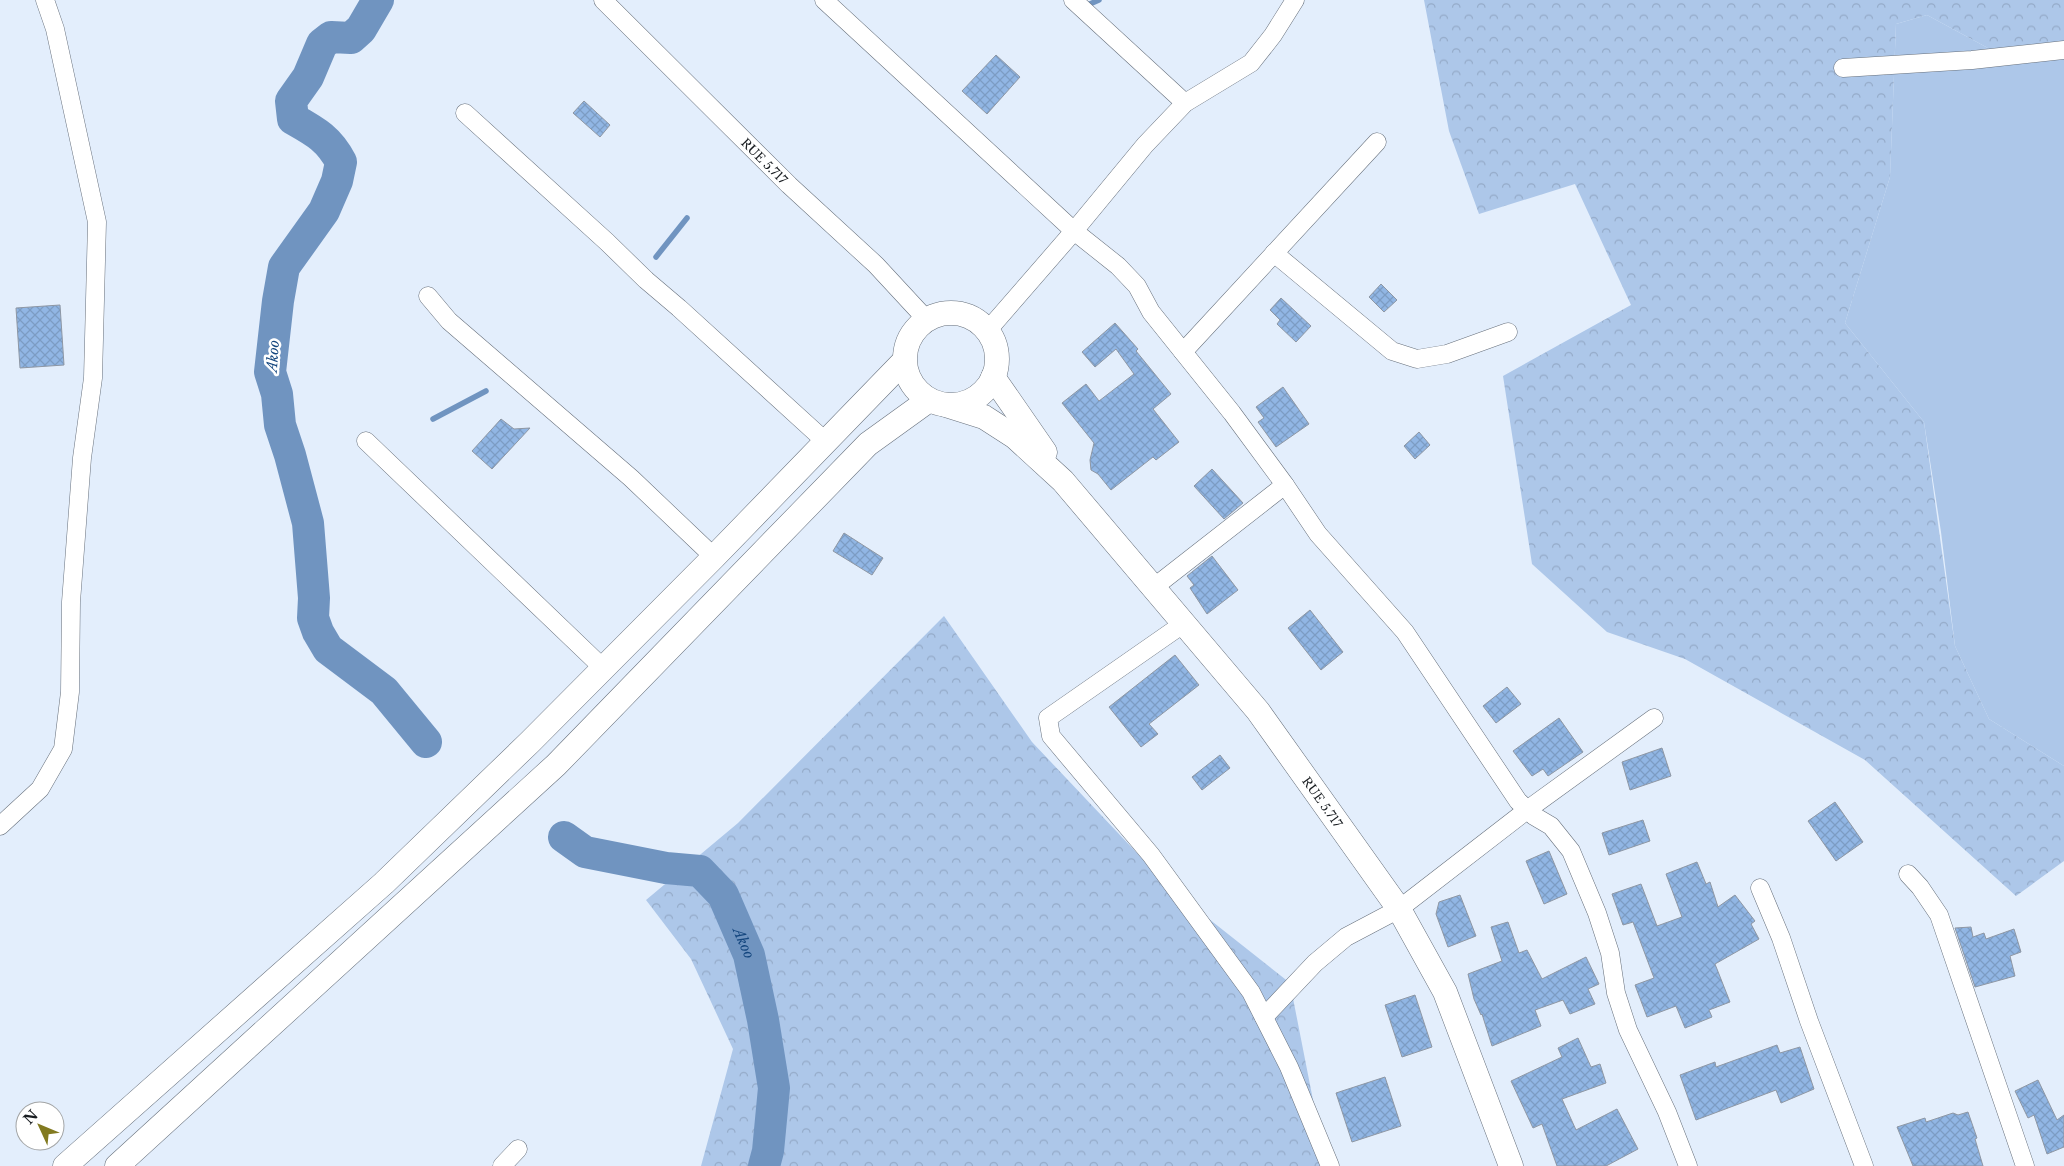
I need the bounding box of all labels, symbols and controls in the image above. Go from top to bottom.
street label: RUE 5.717 [738,135,792,188]
water label: Akoo [263,339,283,375]
street label: RUE 5.717 [1300,774,1346,831]
water label: Akoo [728,923,758,961]
north arrow [15,1101,65,1151]
text: N [20,1106,42,1128]

